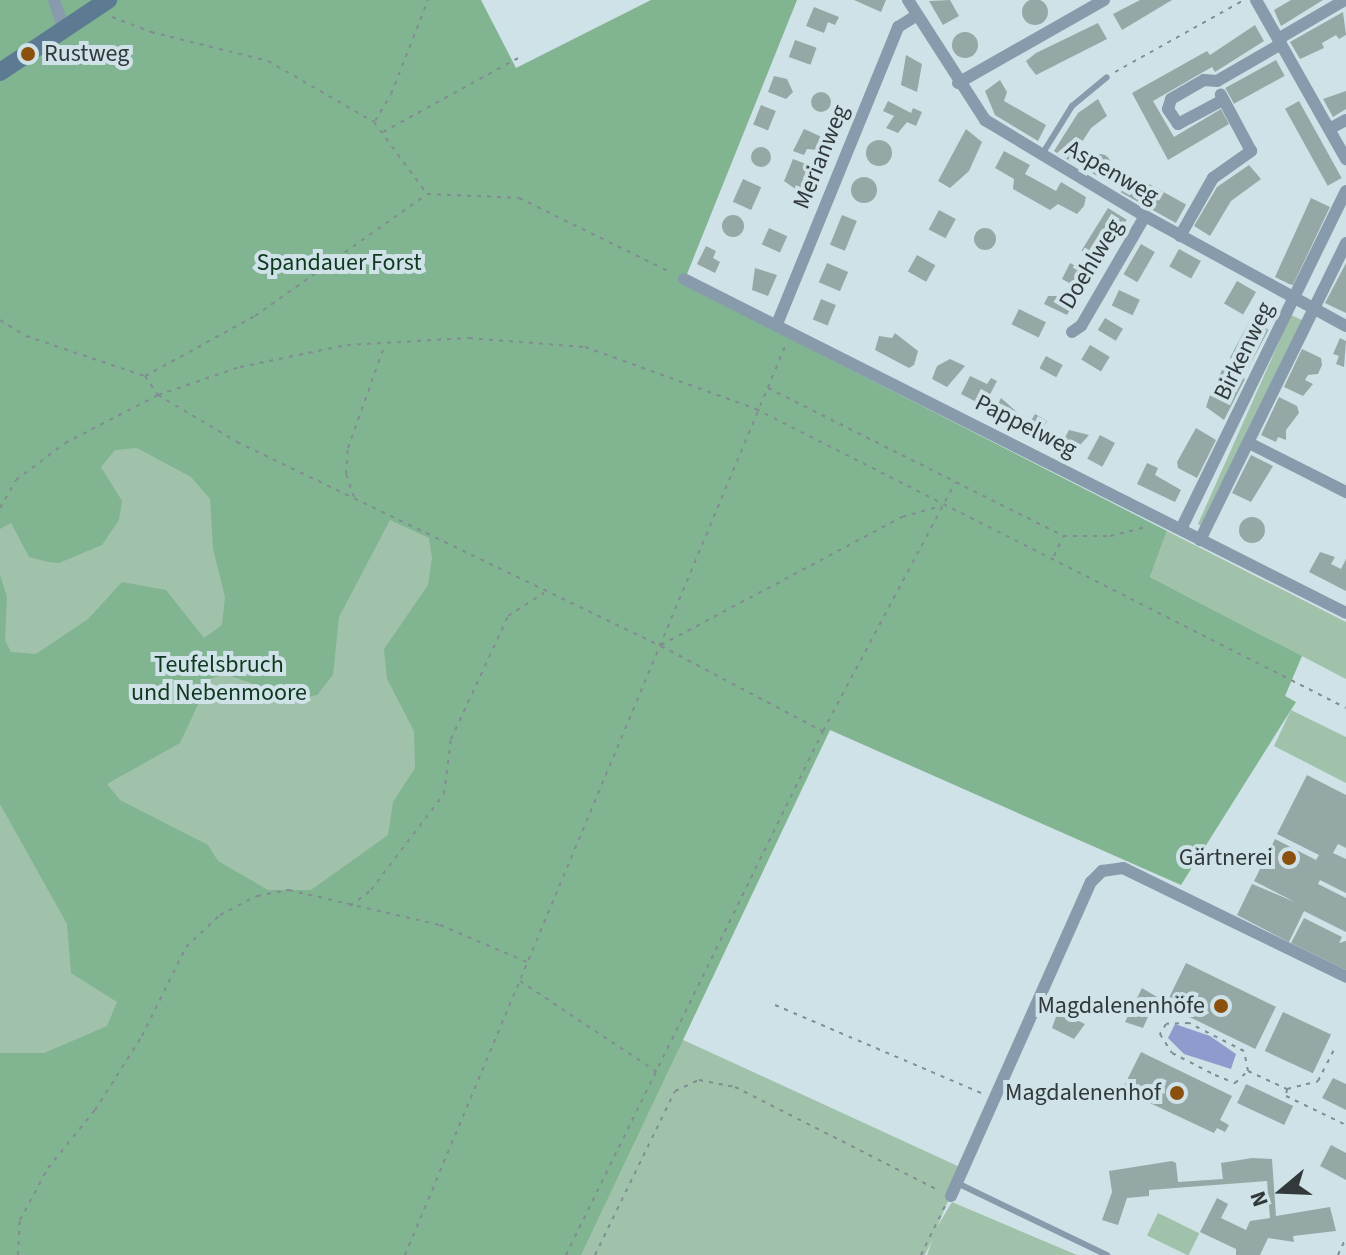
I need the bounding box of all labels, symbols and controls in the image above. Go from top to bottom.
place label: Rustweg [44,40,129,68]
marker: Rustweg [19,45,37,63]
street label: Merianweg [787,101,855,213]
street label: Aspenweg [1060,134,1164,210]
street label: Doehlweg [1053,214,1129,314]
park label: Spandauer Forst [257,249,421,277]
street label: Birkenweg [1208,297,1280,405]
street label: Pappelweg [970,388,1082,464]
park label: Teufelsbruch und Nebenmoore [131,651,307,707]
place label: Gärtnerei [1179,844,1273,872]
marker: Gärtnerei [1280,849,1298,867]
place label: Magdalenenhöfe [1037,992,1205,1020]
marker: Magdalenenhöfe [1212,997,1230,1015]
place label: Magdalenenhof [1005,1079,1161,1107]
marker: Magdalenenhof [1168,1084,1186,1102]
north arrow [1242,1151,1322,1231]
text: N [1242,1187,1277,1211]

